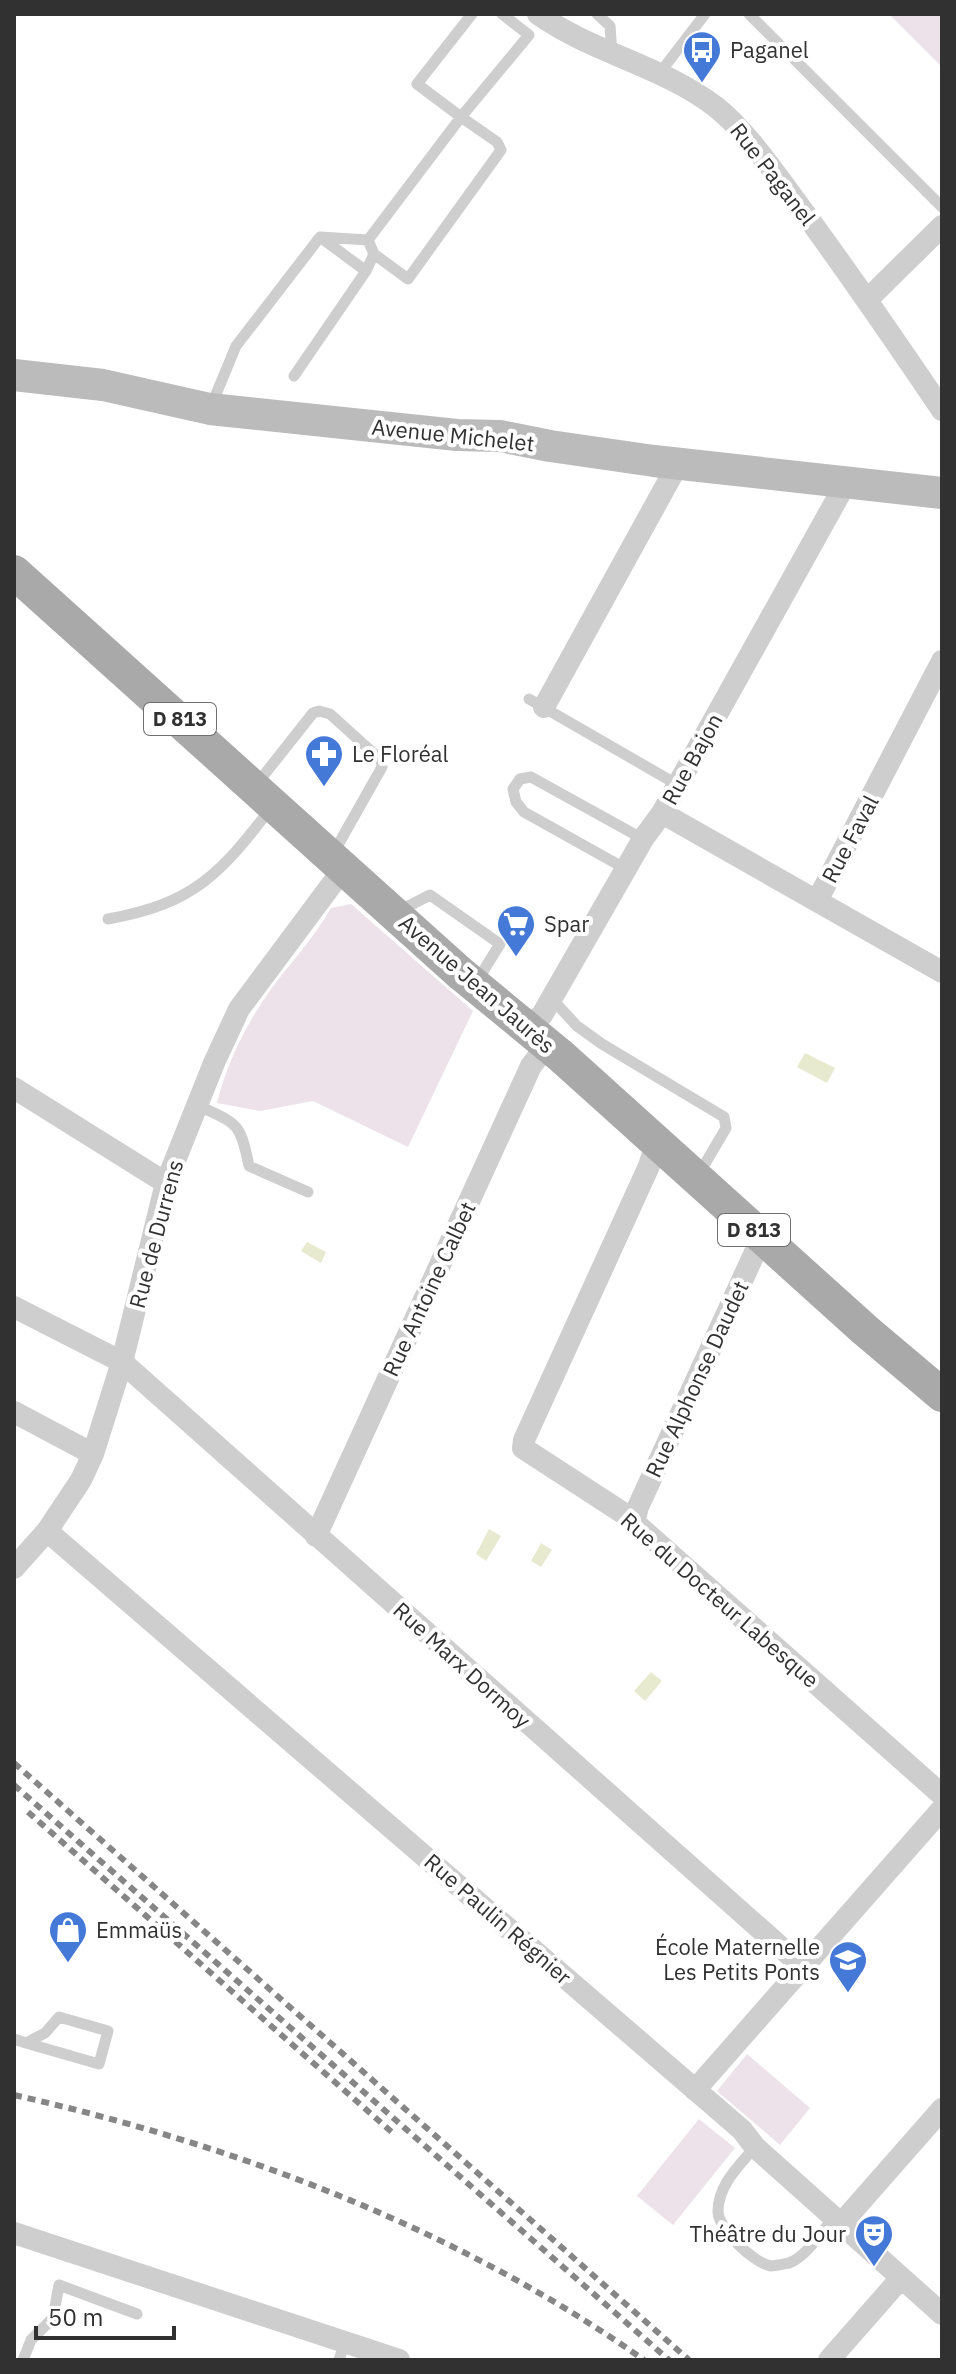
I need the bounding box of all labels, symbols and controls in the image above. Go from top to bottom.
bus stop icon: Paganel [681,29,723,84]
place label: Paganel [730,35,809,64]
street label: Rue Paganel [724,116,823,231]
street label: Avenue Michelet [370,412,536,457]
road number: D 813 [144,703,216,735]
street label: Rue Bajon [655,708,729,810]
pharmacy icon: Le Floréal [303,733,345,788]
place label: Le Floréal [352,739,448,768]
street label: Rue Faval [814,790,885,888]
supermarket icon: Spar [495,903,537,958]
street label: Avenue Jean Jaurès [393,908,561,1059]
place label: Spar [544,909,589,938]
street label: Rue de Durrens [122,1156,189,1311]
street label: Rue Antoine Calbet [375,1197,482,1381]
road number: D 813 [718,1214,790,1246]
street label: Rue Alphonse Daudet [638,1276,755,1482]
street label: Rue du Docteur Labesque [615,1506,826,1694]
street label: Rue Marx Dormoy [387,1595,537,1734]
street label: Rue Paulin Régnier [419,1847,578,1991]
shop icon: Emmaüs [47,1909,89,1964]
place label: Emmaüs [96,1915,182,1944]
place label: École Maternelle Les Petits Ponts [655,1932,820,1986]
school or university icon: École Maternelle Les Petits Ponts [827,1939,869,1994]
theatre icon: Théâtre du Jour [853,2213,895,2268]
place label: Théâtre du Jour [690,2219,846,2248]
scale bar [36,2290,174,2340]
text: 50 m [48,2301,103,2333]

